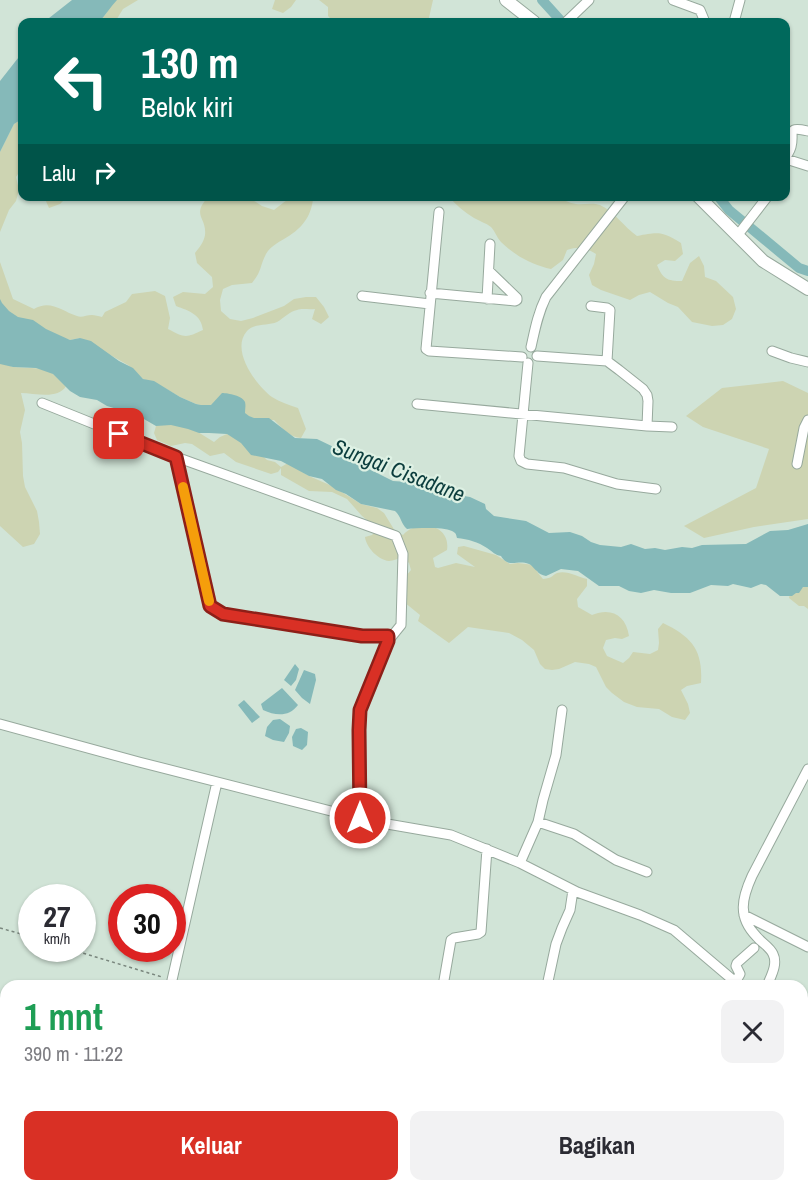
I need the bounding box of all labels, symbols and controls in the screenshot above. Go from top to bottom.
text: 130 m [141,35,239,91]
icon: left [42,42,120,120]
text: Belok kiri [141,89,233,125]
icon: right [88,156,121,189]
text: Lalu [42,158,76,188]
pin [93,408,144,459]
icon: arrive [102,417,135,450]
water label: Sungai Cisadane [329,431,469,509]
position arrow [328,786,392,850]
speed limit sign: 30 [108,884,186,962]
text: 27 [43,896,71,936]
text: km/h [44,928,70,949]
text: 1 mnt [24,993,103,1041]
button: close [721,1000,784,1063]
text: 390 m · 11:22 [24,1040,123,1067]
button: Keluar [24,1111,398,1180]
button: Bagikan [410,1111,784,1180]

